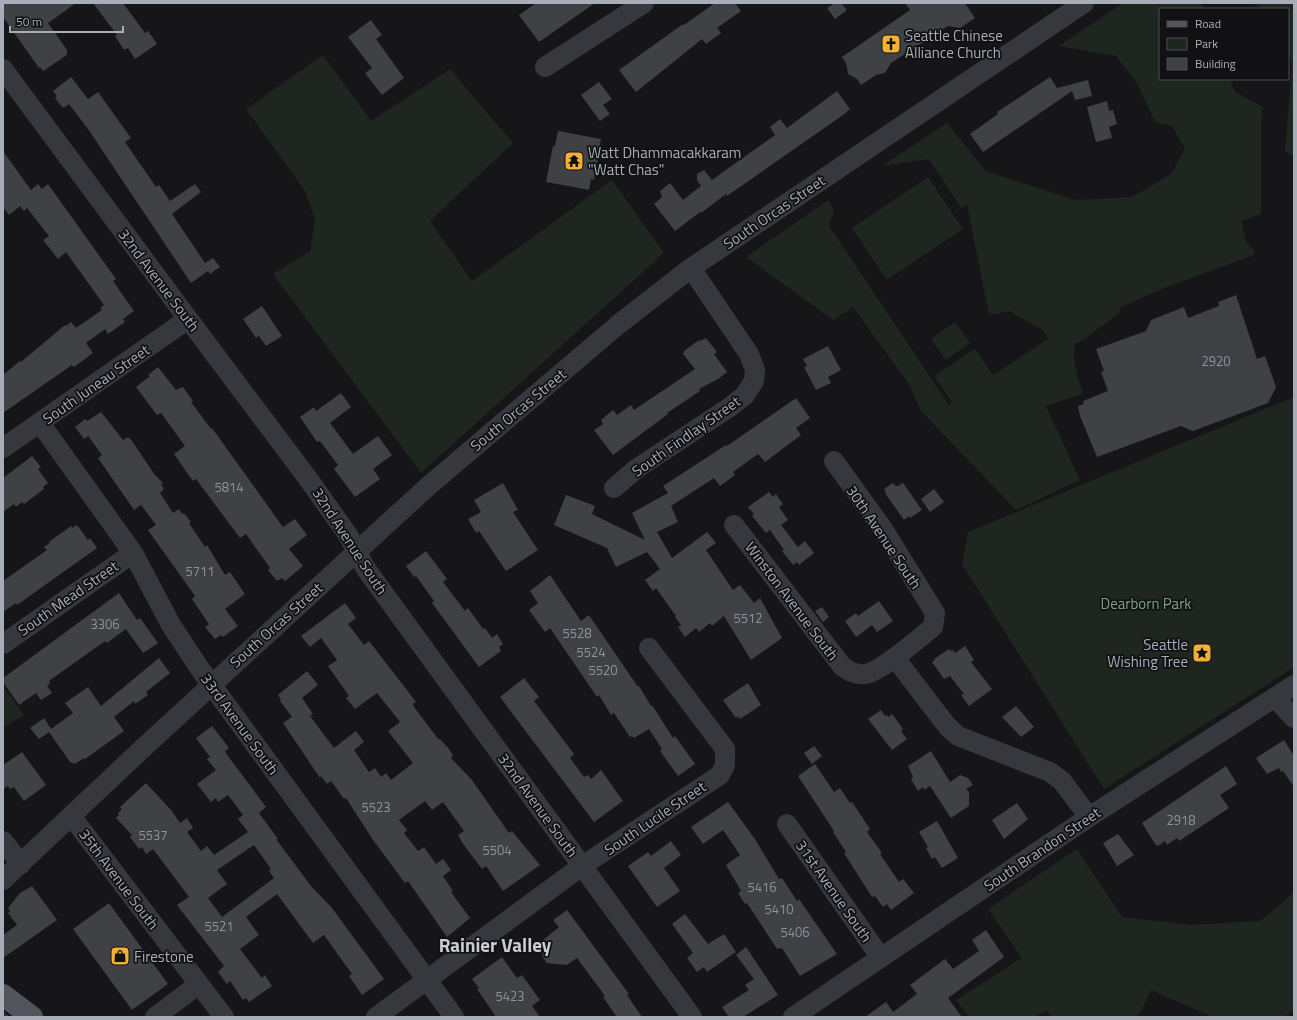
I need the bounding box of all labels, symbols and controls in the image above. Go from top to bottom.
scale bar [10,8,123,34]
legend [1159,8,1289,80]
text: 50 m [16,12,42,31]
text: Road [1195,14,1221,33]
place label: Seattle Chinese Alliance Church [905,24,1003,64]
church icon: Seattle Chinese Alliance Church [880,33,902,55]
text: Park [1195,34,1218,53]
text: Building [1195,54,1236,73]
place label: Watt Dhammacakkaram "Watt Chas" [588,141,741,181]
temple icon: Watt Dhammacakkaram "Watt Chas" [563,150,585,172]
street label: South Orcas Street [718,169,830,255]
street label: 32nd Avenue South [113,224,205,336]
street label: South Juneau Street [38,338,155,430]
house number: 2920 [1201,351,1231,371]
street label: South Orcas Street [465,363,571,457]
street label: South Findlay Street [627,389,746,482]
house number: 5814 [214,477,244,497]
street label: 30th Avenue South [841,480,927,594]
street label: 32nd Avenue South [307,483,393,599]
street label: Winston Avenue South [740,537,844,665]
street label: South Mead Street [13,554,124,641]
house number: 5711 [185,561,215,581]
street label: South Orcas Street [224,576,328,673]
park label: Dearborn Park [1100,592,1192,615]
house number: 5512 [733,608,763,628]
house number: 3306 [90,614,120,634]
house number: 5528 [562,623,592,643]
place label: Seattle Wishing Tree [1107,633,1188,673]
house number: 5524 [576,642,606,662]
place icon: Seattle Wishing Tree [1191,642,1213,664]
house number: 5520 [588,660,618,680]
street label: 33rd Avenue South [195,668,285,780]
street label: 32nd Avenue South [492,748,584,862]
street label: South Lucile Street [599,775,711,861]
house number: 5523 [361,797,391,817]
street label: South Brandon Street [979,801,1106,897]
house number: 2918 [1166,810,1196,830]
street label: 35th Avenue South [73,824,165,934]
house number: 5537 [138,825,168,845]
street label: 31st Avenue South [790,835,878,947]
house number: 5504 [482,840,512,860]
house number: 5416 [747,877,777,897]
house number: 5410 [764,899,794,919]
house number: 5521 [204,916,234,936]
house number: 5406 [780,922,810,942]
district label: Rainier Valley [439,930,552,959]
shop icon: Firestone [109,945,131,967]
place label: Firestone [134,945,194,968]
house number: 5423 [495,986,525,1006]

